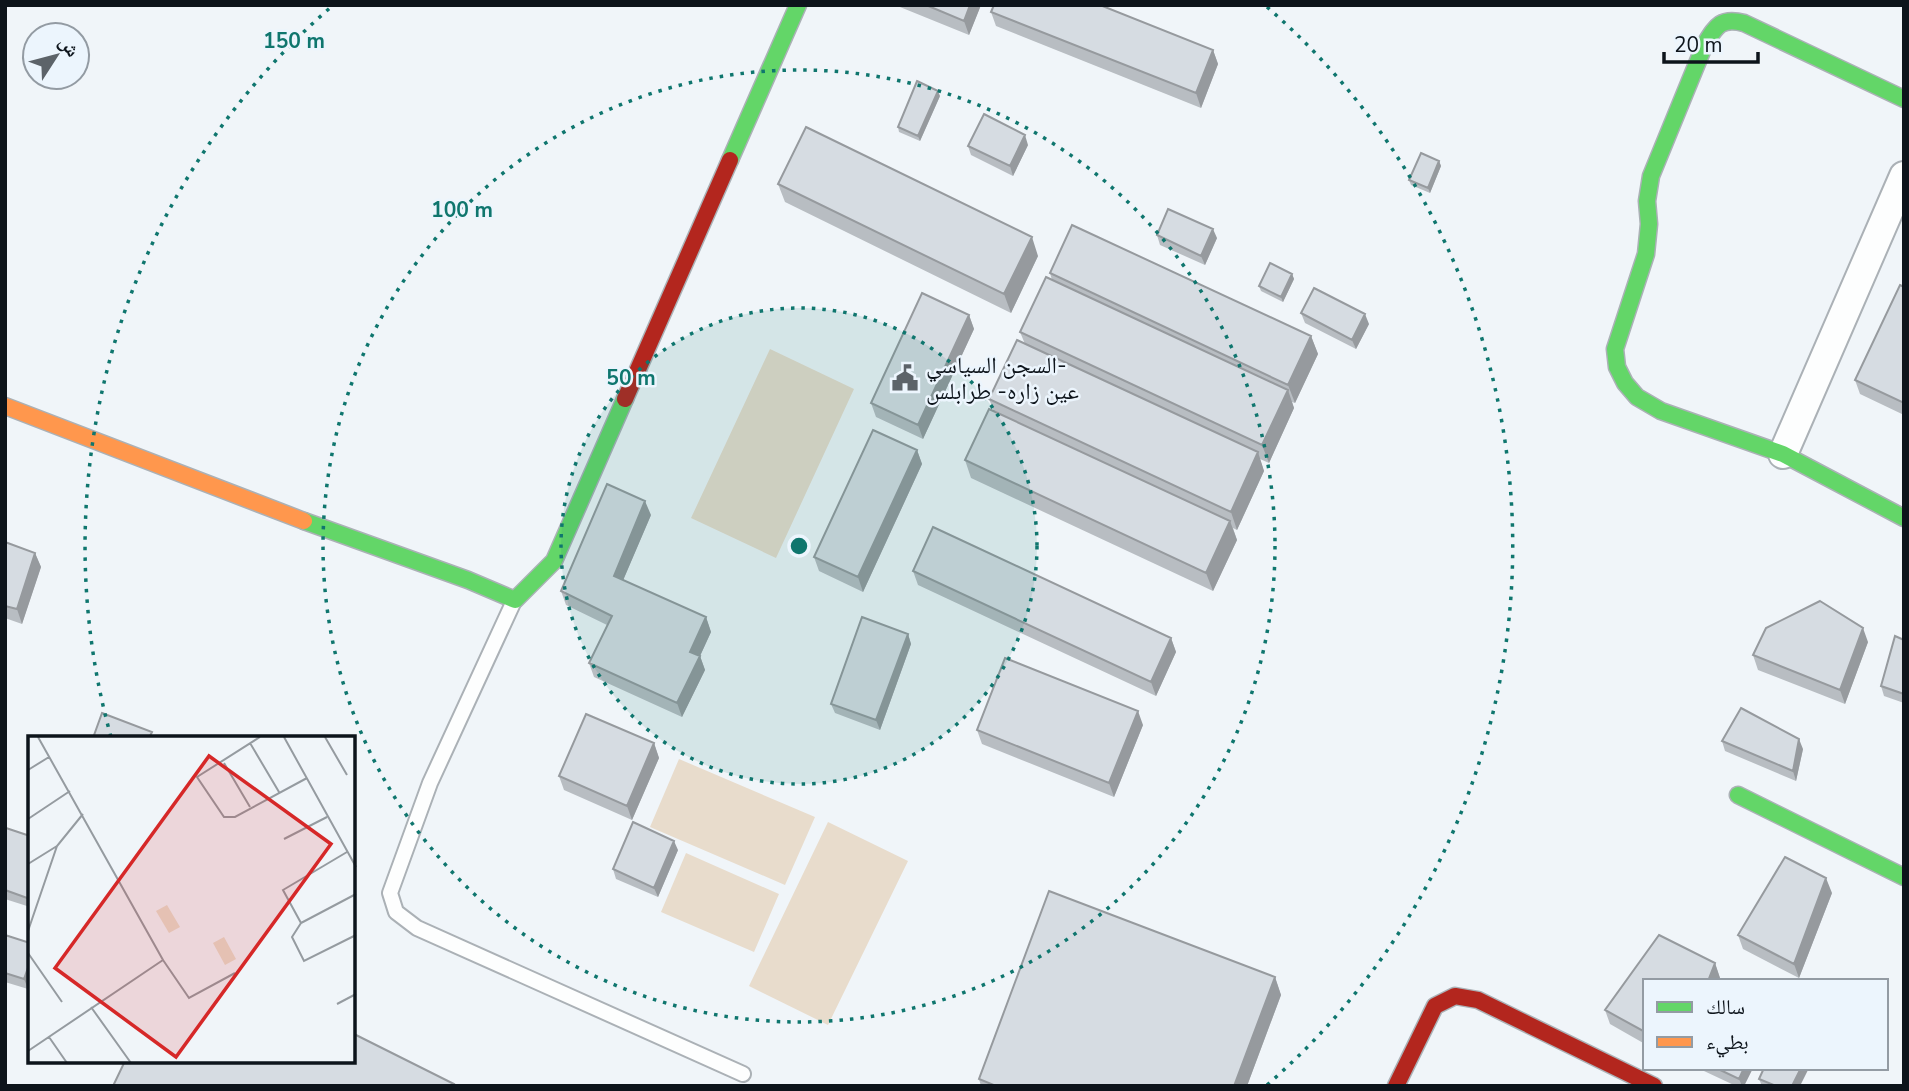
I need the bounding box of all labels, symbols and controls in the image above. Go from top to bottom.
north arrow [21,21,91,91]
scale bar [1664,21,1758,65]
text: 150 m [263,27,325,55]
text: ش [52,31,85,62]
text: 20 m [1674,31,1723,59]
text: 100 m [431,196,493,224]
place label: السجن السياسي- عين زاره- طرابلس [926,350,1079,407]
public building icon: السجن السياسي- عين زاره- طرابلس [890,363,920,393]
text: 50 m [606,364,656,392]
centre of rings [787,534,811,558]
inset map [28,736,355,1063]
legend [1643,979,1888,1070]
text: سالك [1706,993,1745,1021]
text: بطيء [1706,1028,1749,1058]

